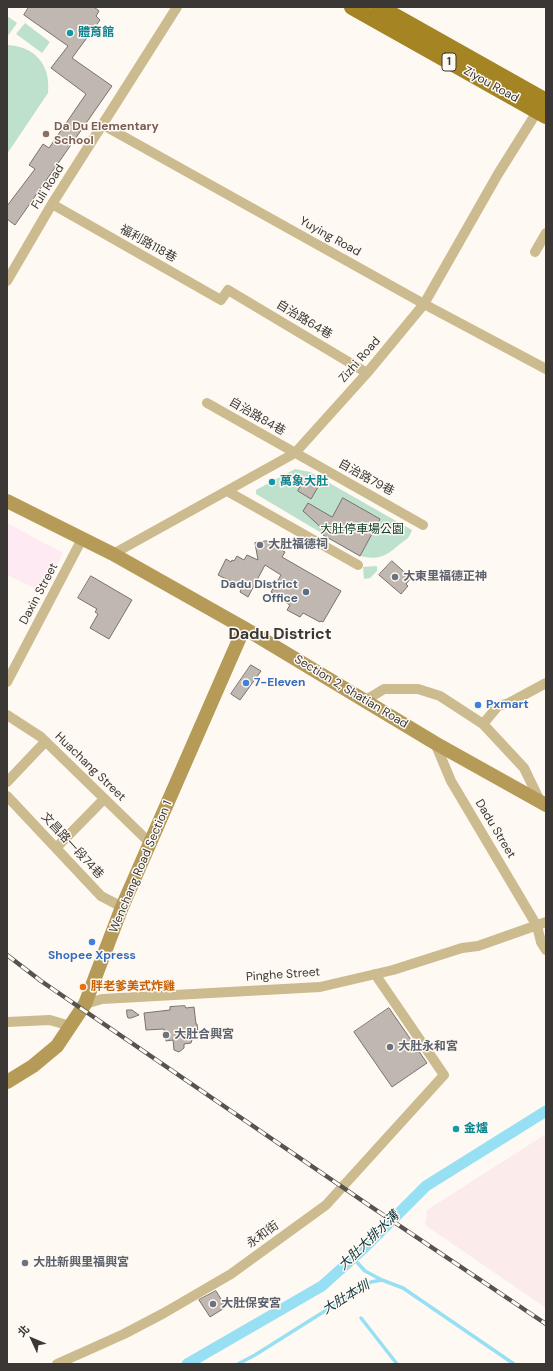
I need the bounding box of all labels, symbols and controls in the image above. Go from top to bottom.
place label: 體育館 [78,26,114,40]
marker: 體育館 [65,28,75,38]
road number: 1 [442,53,456,71]
street label: Ziyou Road [461,64,521,106]
place label: Da Du Elementary School [54,120,159,148]
marker: Da Du Elementary School [41,129,51,139]
street label: Fuli Road [29,162,67,212]
street label: Yuying Road [297,214,363,260]
street label: 福利路118巷 [117,222,179,266]
street label: 自治路64巷 [273,298,335,342]
street label: Zizhi Road [336,334,384,386]
street label: 自治路84巷 [226,395,288,439]
street label: 自治路79巷 [336,457,396,499]
place label: 萬象大肚 [280,475,328,489]
marker: 萬象大肚 [267,477,277,487]
park label: 大肚停車場公園 [320,523,404,537]
place label: 大肚福德祠 [268,538,328,552]
marker: 大肚福德祠 [255,540,265,550]
street label: Daxin Street [17,561,61,627]
place label: 大東里福德正神 [403,570,487,584]
marker: 大東里福德正神 [390,572,400,582]
place label: Dadu District Office [221,578,298,606]
marker: Dadu District Office [301,587,311,597]
district label: Dadu District [228,625,332,645]
street label: Section 2, Shatian Road [292,652,410,732]
place label: 7-Eleven [254,676,306,690]
marker: 7-Eleven [241,678,251,688]
place label: Pxmart [486,698,529,712]
marker: Pxmart [473,700,483,710]
street label: Huachang Street [52,730,128,804]
street label: Dadu Street [472,797,518,861]
street label: Wenchang Road Section 1 [107,799,175,935]
street label: 文昌路一段74巷 [38,810,106,882]
marker: Shopee Xpress [87,937,97,947]
place label: Shopee Xpress [48,949,136,963]
street label: Pinghe Street [245,965,321,985]
place label: 胖老爹美式炸雞 [91,980,175,994]
marker: 胖老爹美式炸雞 [78,982,88,992]
place label: 大肚合興宮 [174,1028,234,1042]
marker: 大肚合興宮 [161,1030,171,1040]
place label: 大肚永和宮 [398,1040,458,1054]
marker: 大肚永和宮 [385,1042,395,1052]
place label: 金爐 [464,1122,488,1136]
marker: 金爐 [451,1124,461,1134]
water label: 大肚大排水溝 [336,1208,402,1274]
street label: 永和街 [244,1219,282,1251]
place label: 大肚新興里福興宮 [33,1256,129,1270]
marker: 大肚新興里福興宮 [20,1258,30,1268]
water label: 大肚本圳 [320,1278,372,1318]
place label: 大肚保安宮 [221,1297,281,1311]
marker: 大肚保安宮 [208,1299,218,1309]
north arrow [12,1319,52,1359]
text: 北 [15,1322,32,1339]

